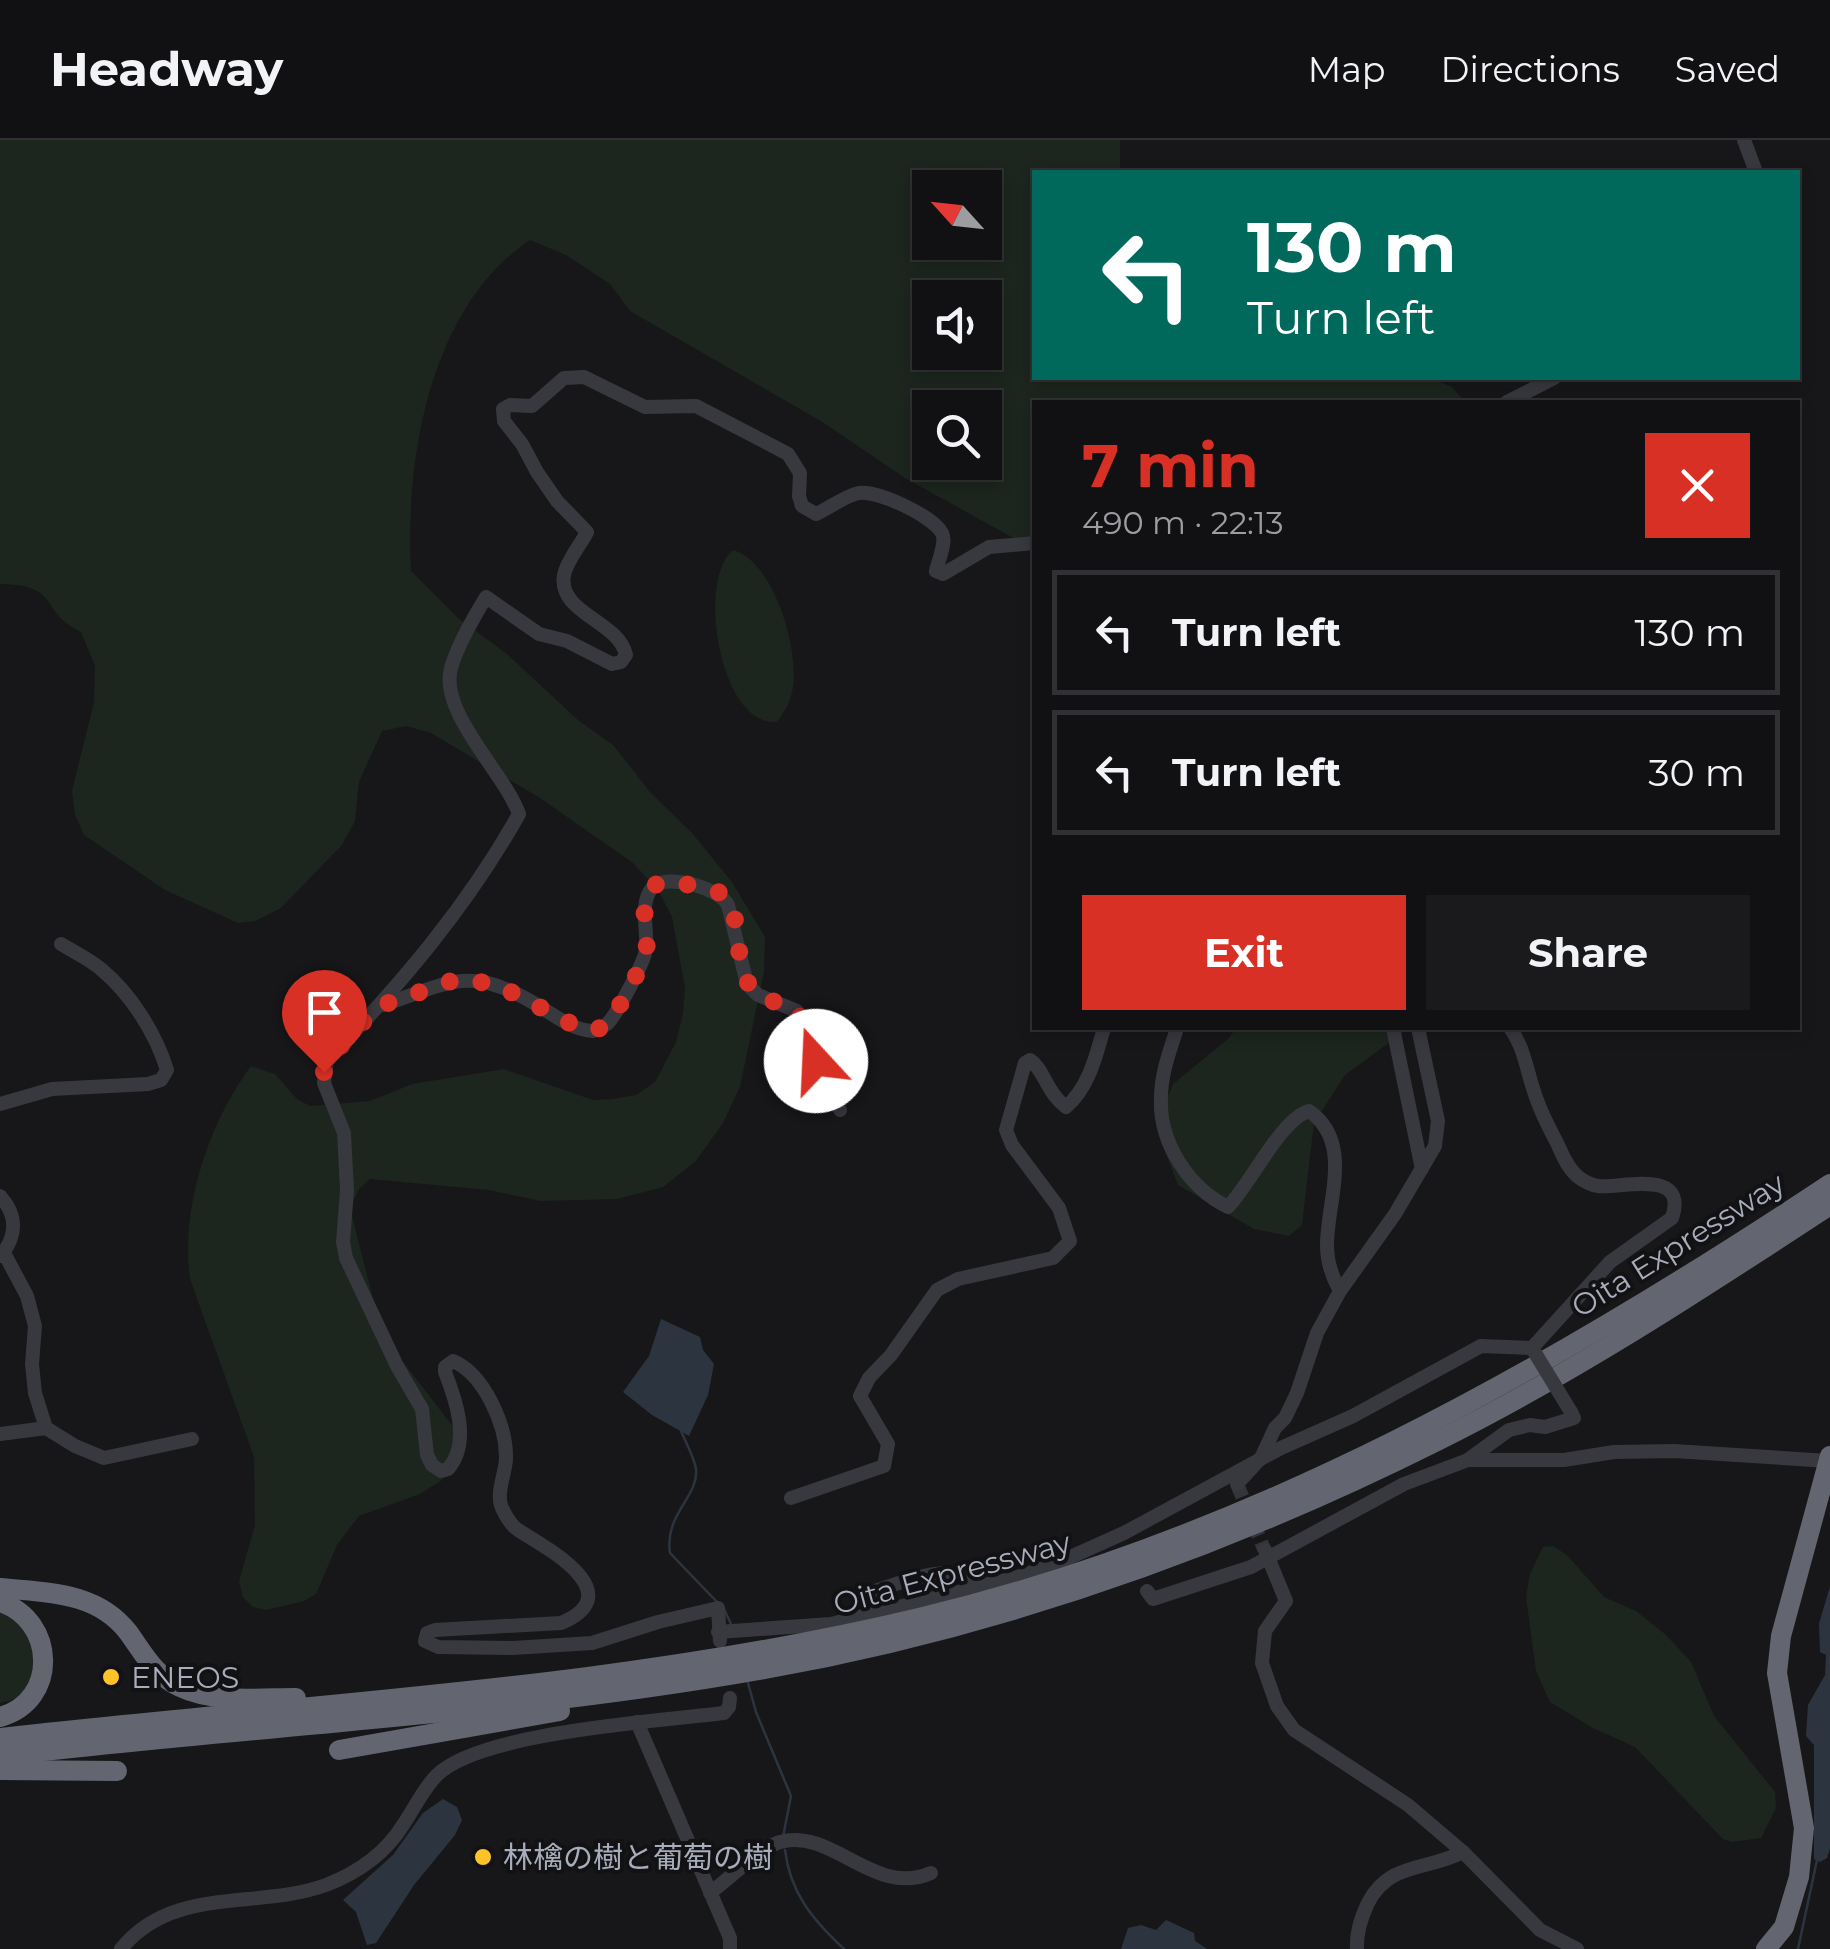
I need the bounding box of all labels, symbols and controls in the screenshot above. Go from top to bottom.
text: Headway [50,40,283,98]
text: Map [1308,48,1386,91]
text: Directions [1441,48,1620,91]
text: Saved [1675,48,1780,91]
north arrow [912,170,1002,260]
map controls [912,170,1002,480]
text: 130 m [1247,204,1457,290]
icon: left [1082,210,1212,340]
button: sound [912,280,1002,370]
text: Turn left [1247,290,1435,345]
button: search [912,390,1002,480]
text: 7 min [1082,429,1259,502]
button: close [1645,433,1750,538]
text: 490 m · 22:13 [1082,503,1283,542]
icon: left [1087,605,1142,660]
text: Turn left [1172,609,1341,656]
text: 130 m [1634,609,1745,656]
icon: left [1087,745,1142,800]
text: Turn left [1172,749,1341,796]
text: 30 m [1648,749,1745,796]
button: Exit [1082,895,1406,1010]
button: Share [1426,895,1750,1010]
pin [282,970,367,1073]
icon: arrive [297,985,352,1040]
position arrow [764,1009,868,1113]
street label: Oita Expressway [1565,1164,1792,1325]
street label: Oita Expressway [829,1523,1075,1622]
place label: ENEOS [131,1659,239,1696]
marker: ENEOS [100,1666,122,1688]
place label: 林檎の樹と葡萄の樹 [503,1839,773,1876]
marker: 林檎の樹と葡萄の樹 [472,1846,494,1868]

